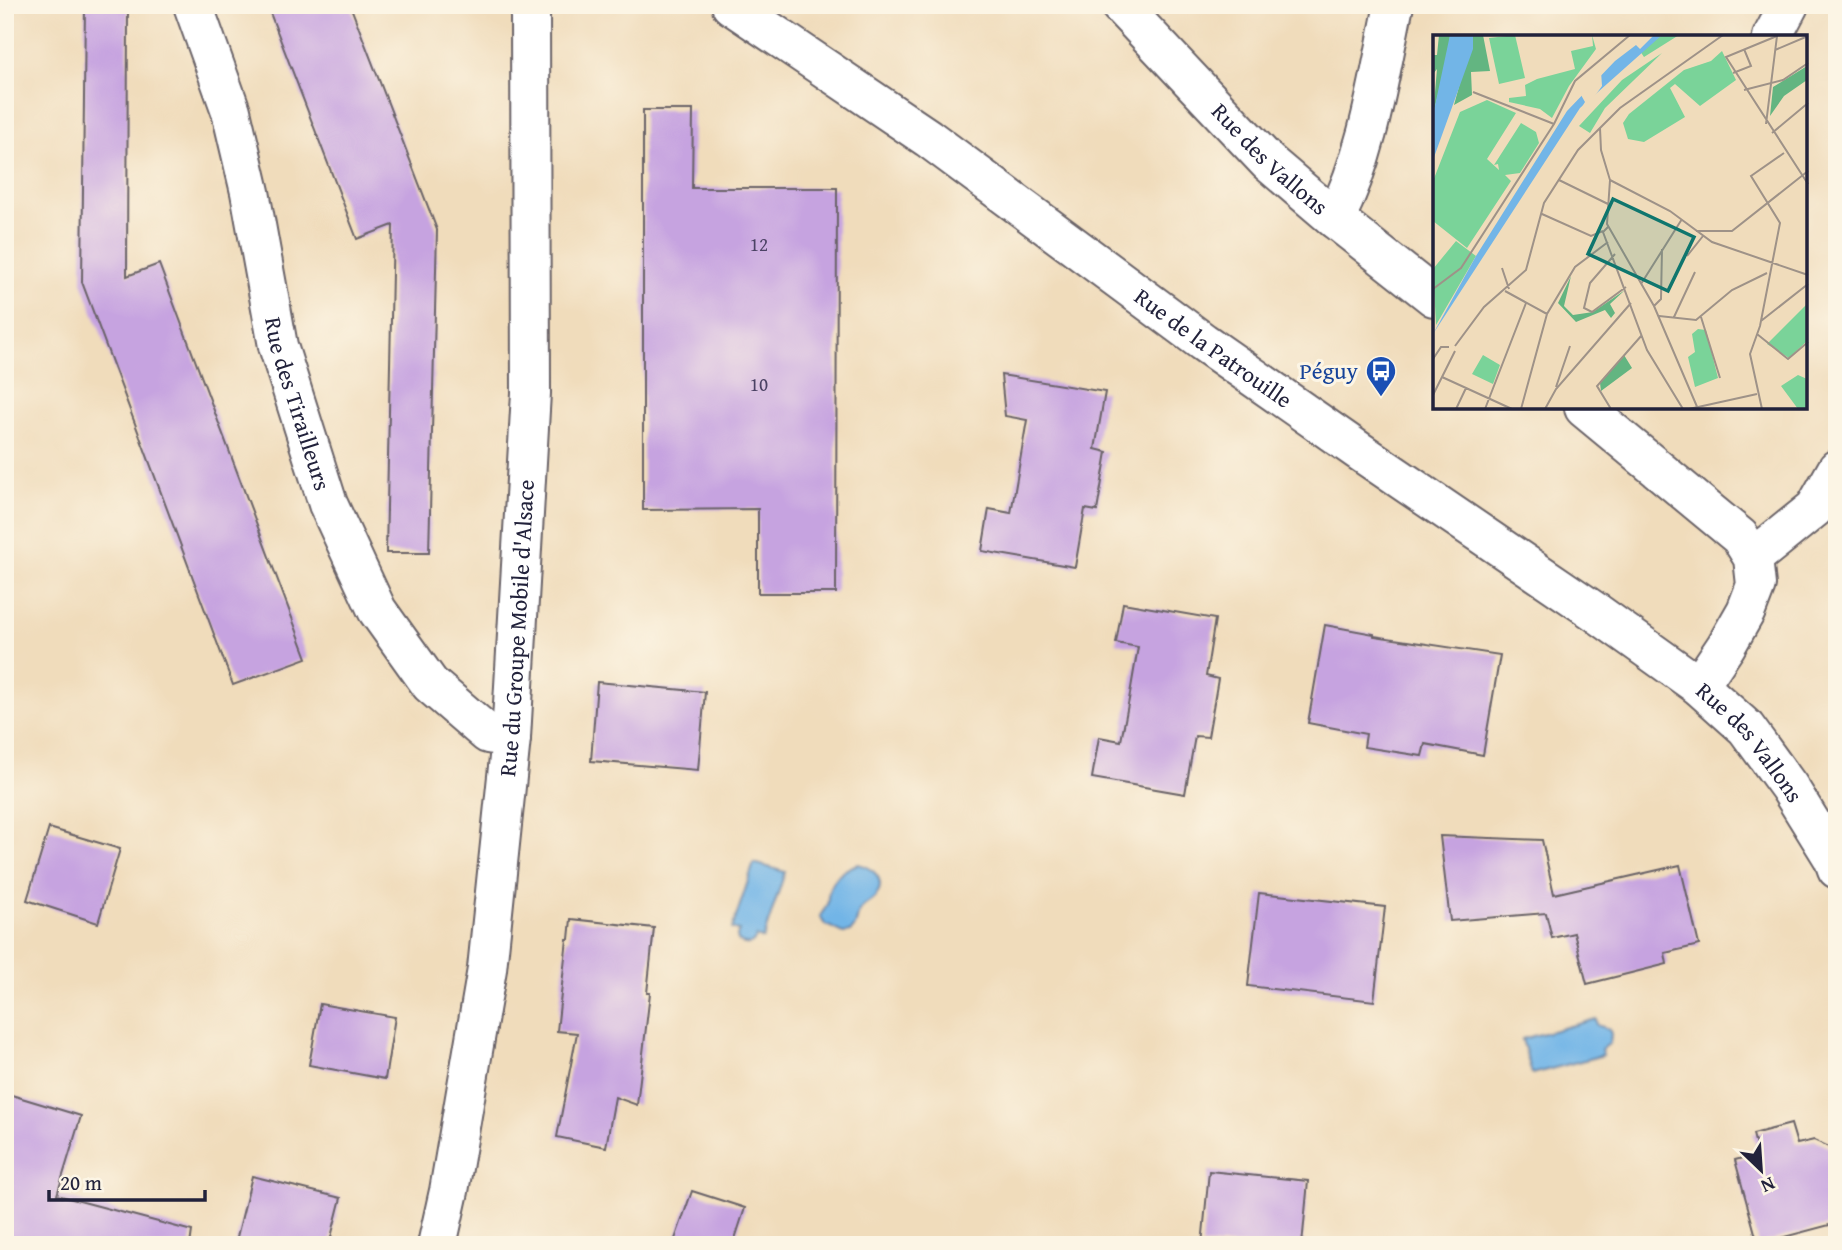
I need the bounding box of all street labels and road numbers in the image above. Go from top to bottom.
street label: Rue des Vallons [1204,95,1336,222]
street label: Rue de la Patrouille [1128,280,1299,416]
street label: Rue des Tirailleurs [257,314,340,494]
street label: Rue du Groupe Mobile d'Alsace [490,478,542,778]
street label: Rue des Vallons [1689,674,1812,808]

